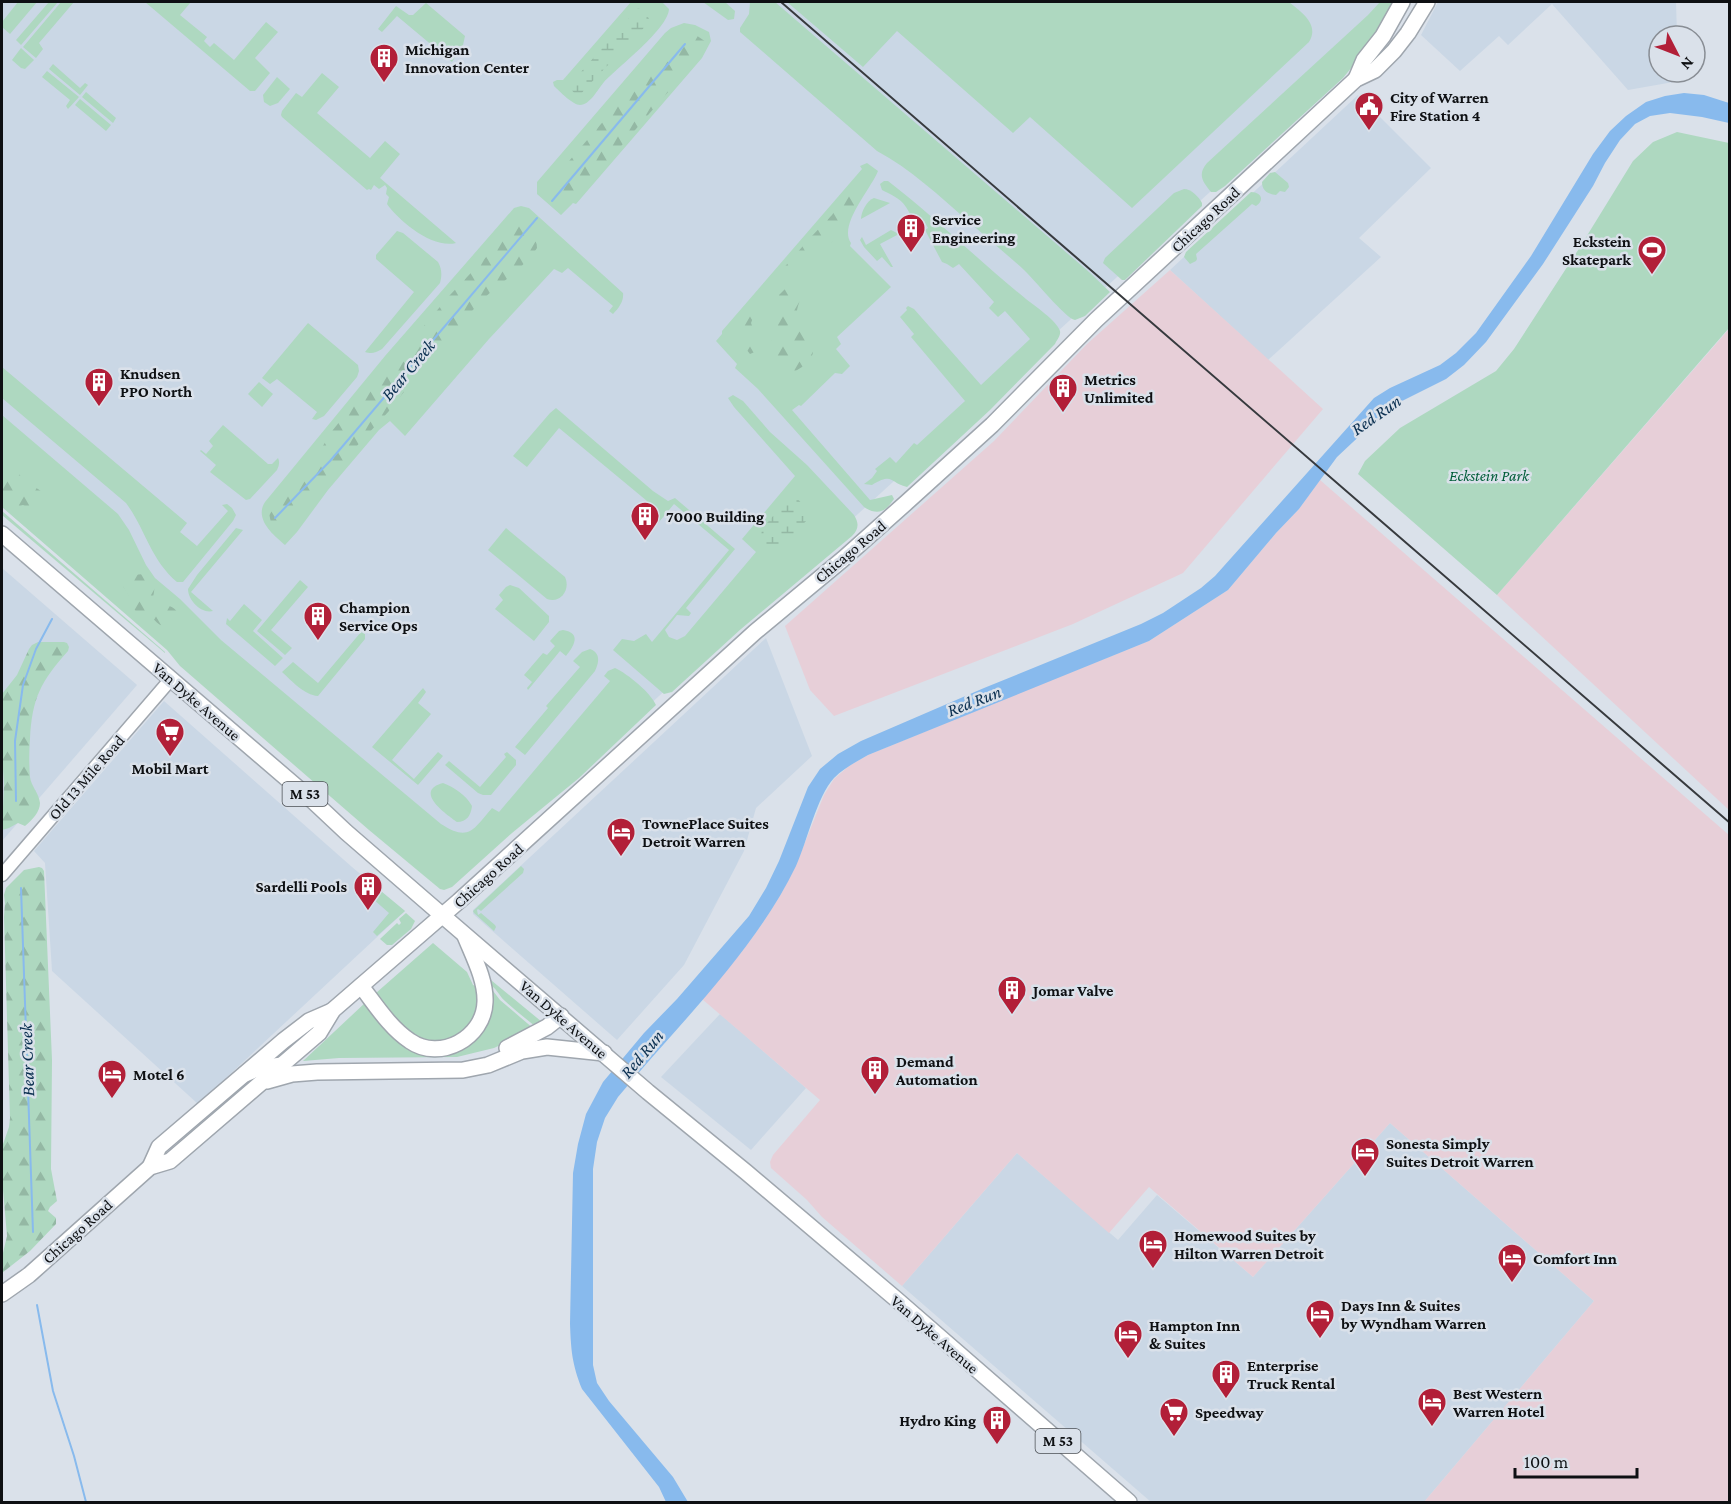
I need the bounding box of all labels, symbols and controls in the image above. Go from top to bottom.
north arrow [1647,24,1707,84]
place label: Michigan Innovation Center [405,41,530,76]
building icon: Michigan Innovation Center [368,42,400,84]
text: N [1678,54,1698,74]
place label: City of Warren Fire Station 4 [1390,89,1489,124]
public building icon: City of Warren Fire Station 4 [1353,90,1385,132]
street label: Chicago Road [1168,183,1244,256]
place label: Service Engineering [932,211,1015,246]
building icon: Service Engineering [895,212,927,254]
place label: Eckstein Skatepark [1562,233,1631,268]
sports icon: Eckstein Skatepark [1636,234,1668,276]
water label: Bear Creek [377,335,440,404]
place label: Knudsen PPO North [120,365,192,400]
building icon: Knudsen PPO North [83,366,115,408]
place label: Metrics Unlimited [1084,371,1154,406]
building icon: Metrics Unlimited [1047,372,1079,414]
water label: Red Run [1347,391,1405,439]
park label: Eckstein Park [1449,467,1530,484]
building icon: 7000 Building [629,500,661,542]
place label: 7000 Building [666,508,764,525]
street label: Chicago Road [811,516,890,587]
place label: Champion Service Ops [339,599,418,634]
building icon: Champion Service Ops [302,600,334,642]
street label: Van Dyke Avenue [149,659,244,745]
water label: Red Run [944,682,1004,720]
supermarket icon: Mobil Mart [154,716,186,758]
street label: Old 13 Mile Road [45,731,128,823]
place label: Mobil Mart [131,760,209,777]
road number: M 53 [282,782,328,806]
place label: TownePlace Suites Detroit Warren [642,815,769,850]
hotel icon: TownePlace Suites Detroit Warren [605,816,637,858]
street label: Chicago Road [450,839,528,912]
building icon: Sardelli Pools [352,870,384,912]
place label: Sardelli Pools [256,878,347,895]
building icon: Jomar Valve [996,974,1028,1016]
street label: Van Dyke Avenue [516,977,611,1063]
place label: Jomar Valve [1031,982,1114,999]
water label: Bear Creek [16,1022,38,1097]
water label: Red Run [616,1026,668,1082]
place label: Demand Automation [895,1053,978,1088]
building icon: Demand Automation [859,1054,891,1096]
hotel icon: Motel 6 [96,1058,128,1100]
place label: Motel 6 [133,1066,185,1083]
place label: Sonesta Simply Suites Detroit Warren [1386,1135,1534,1170]
hotel icon: Sonesta Simply Suites Detroit Warren [1349,1136,1381,1178]
street label: Chicago Road [39,1195,117,1268]
place label: Homewood Suites by Hilton Warren Detroit [1174,1227,1324,1262]
hotel icon: Homewood Suites by Hilton Warren Detroit [1137,1228,1169,1270]
hotel icon: Comfort Inn [1496,1242,1528,1284]
place label: Comfort Inn [1533,1250,1617,1267]
street label: Van Dyke Avenue [887,1292,982,1378]
place label: Days Inn & Suites by Wyndham Warren [1340,1297,1486,1332]
hotel icon: Days Inn & Suites by Wyndham Warren [1304,1298,1336,1340]
place label: Hampton Inn & Suites [1149,1317,1240,1352]
hotel icon: Hampton Inn & Suites [1112,1318,1144,1360]
place label: Enterprise Truck Rental [1247,1357,1336,1392]
building icon: Enterprise Truck Rental [1210,1358,1242,1400]
place label: Best Western Warren Hotel [1452,1385,1545,1420]
hotel icon: Best Western Warren Hotel [1416,1386,1448,1428]
supermarket icon: Speedway [1158,1396,1190,1438]
building icon: Hydro King [981,1404,1013,1446]
place label: Speedway [1195,1404,1264,1421]
place label: Hydro King [899,1412,976,1429]
road number: M 53 [1036,1429,1080,1453]
scale bar [1515,1441,1636,1479]
text: 100 m [1524,1452,1569,1472]

